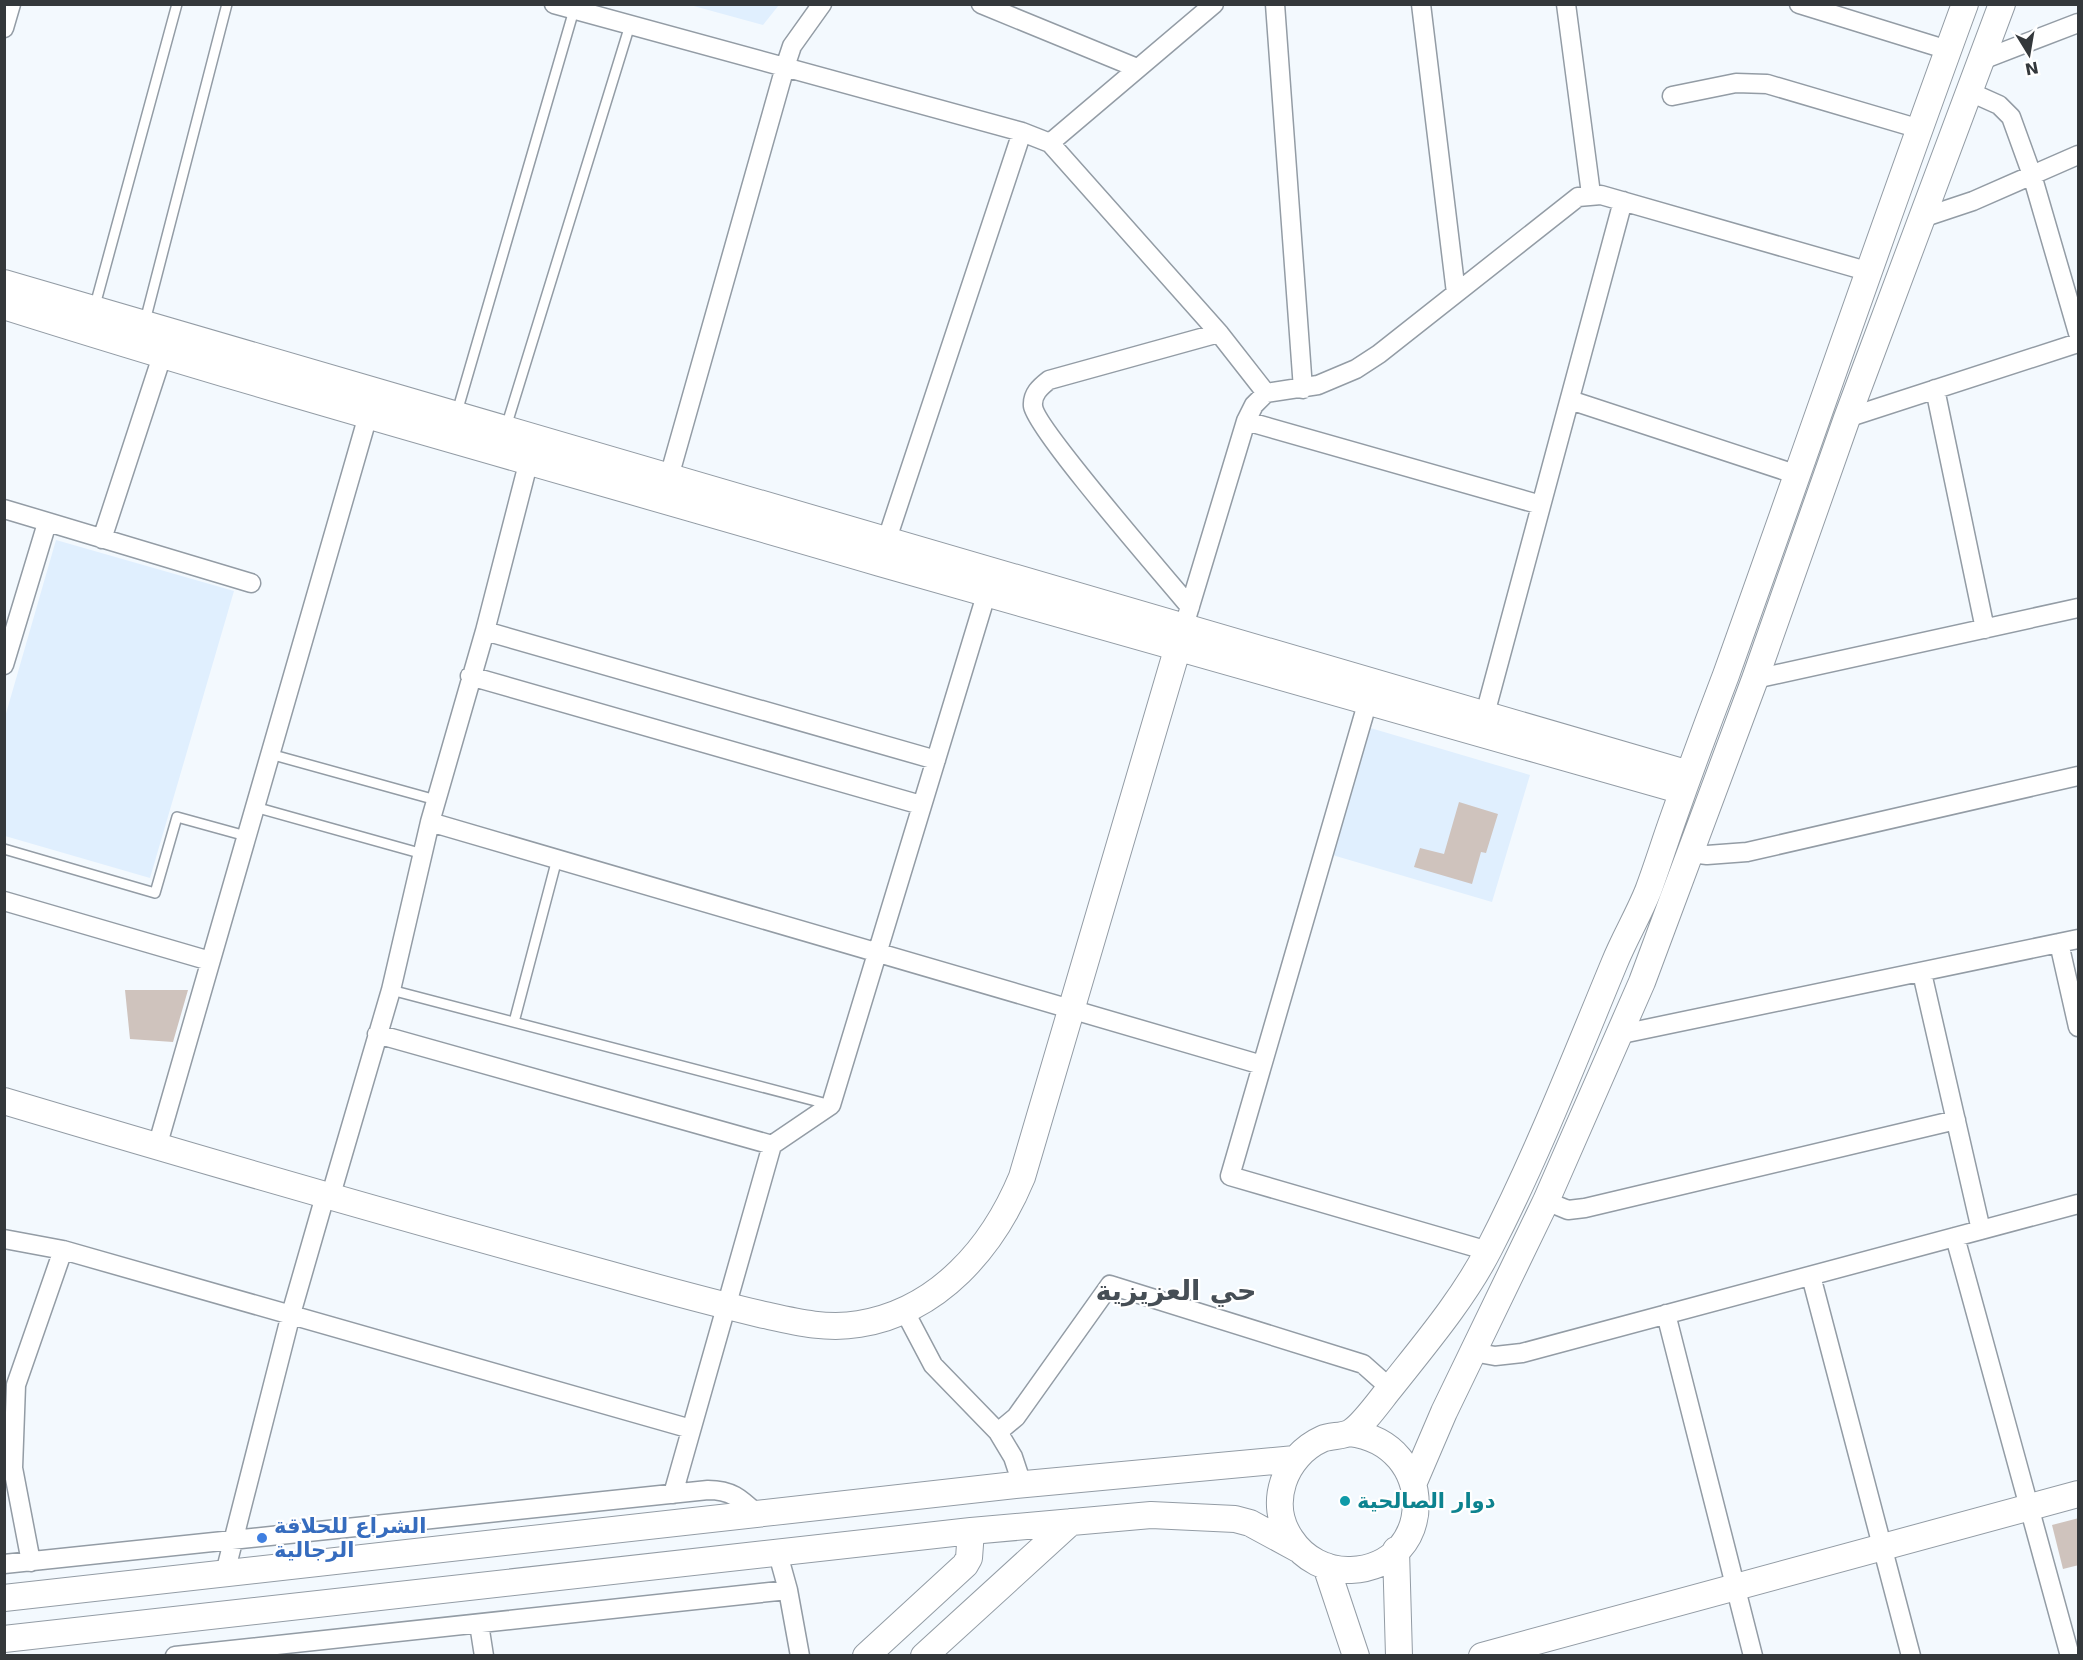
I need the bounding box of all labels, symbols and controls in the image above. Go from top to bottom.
north arrow [1999,24,2059,84]
text: N [2023,58,2040,79]
district label: حي العزيزية [1095,1275,1257,1307]
place label: دوار الصالحية [1357,1489,1496,1513]
marker: دوار الصالحية [1338,1494,1352,1508]
place label: الشراع للحلاقة الرجالية [274,1514,426,1562]
marker: الشراع للحلاقة الرجالية [255,1531,269,1545]

